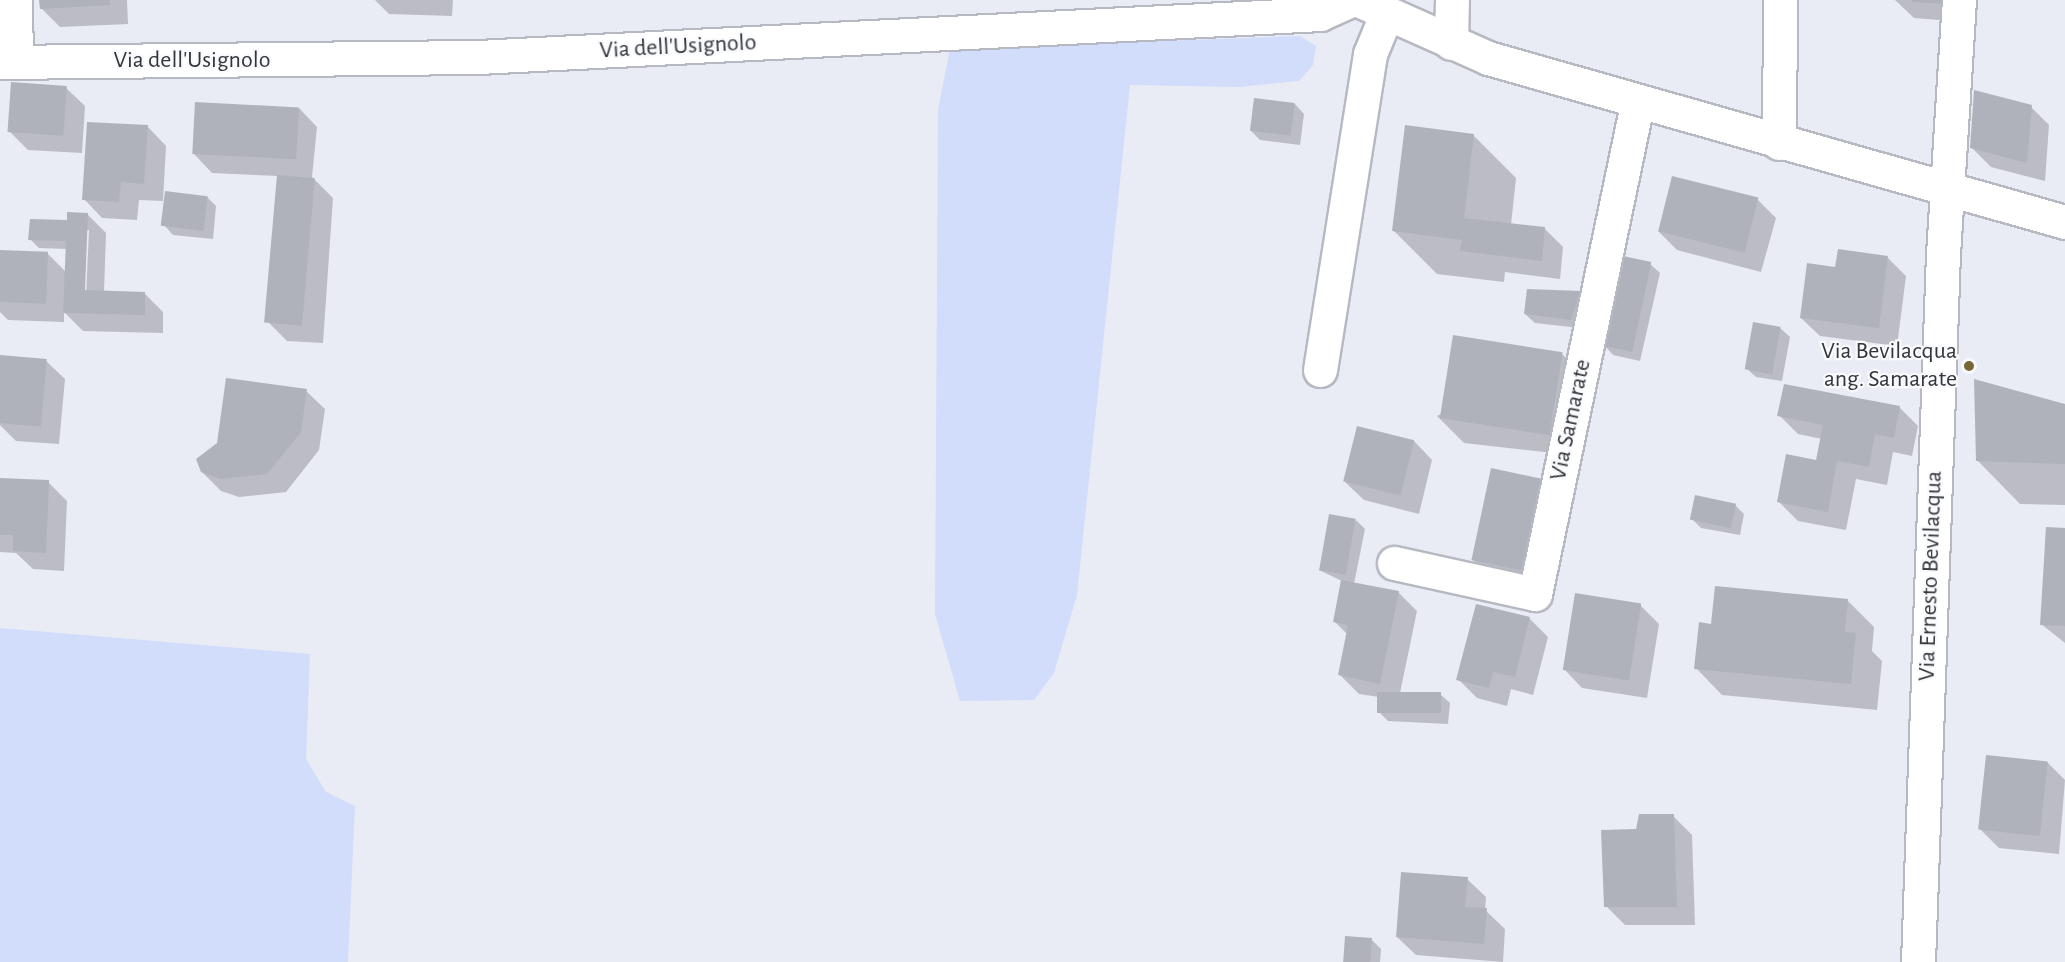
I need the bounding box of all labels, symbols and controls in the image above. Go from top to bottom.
street label: Via dell'Usignolo [599,29,757,65]
street label: Via dell'Usignolo [113,47,271,75]
place label: Via Bevilacqua ang. Samarate [1821,338,1957,394]
street label: Via Samarate [1544,357,1598,483]
marker: Via Bevilacqua ang. Samarate [1962,359,1976,373]
street label: Via Ernesto Bevilacqua [1913,470,1949,682]

